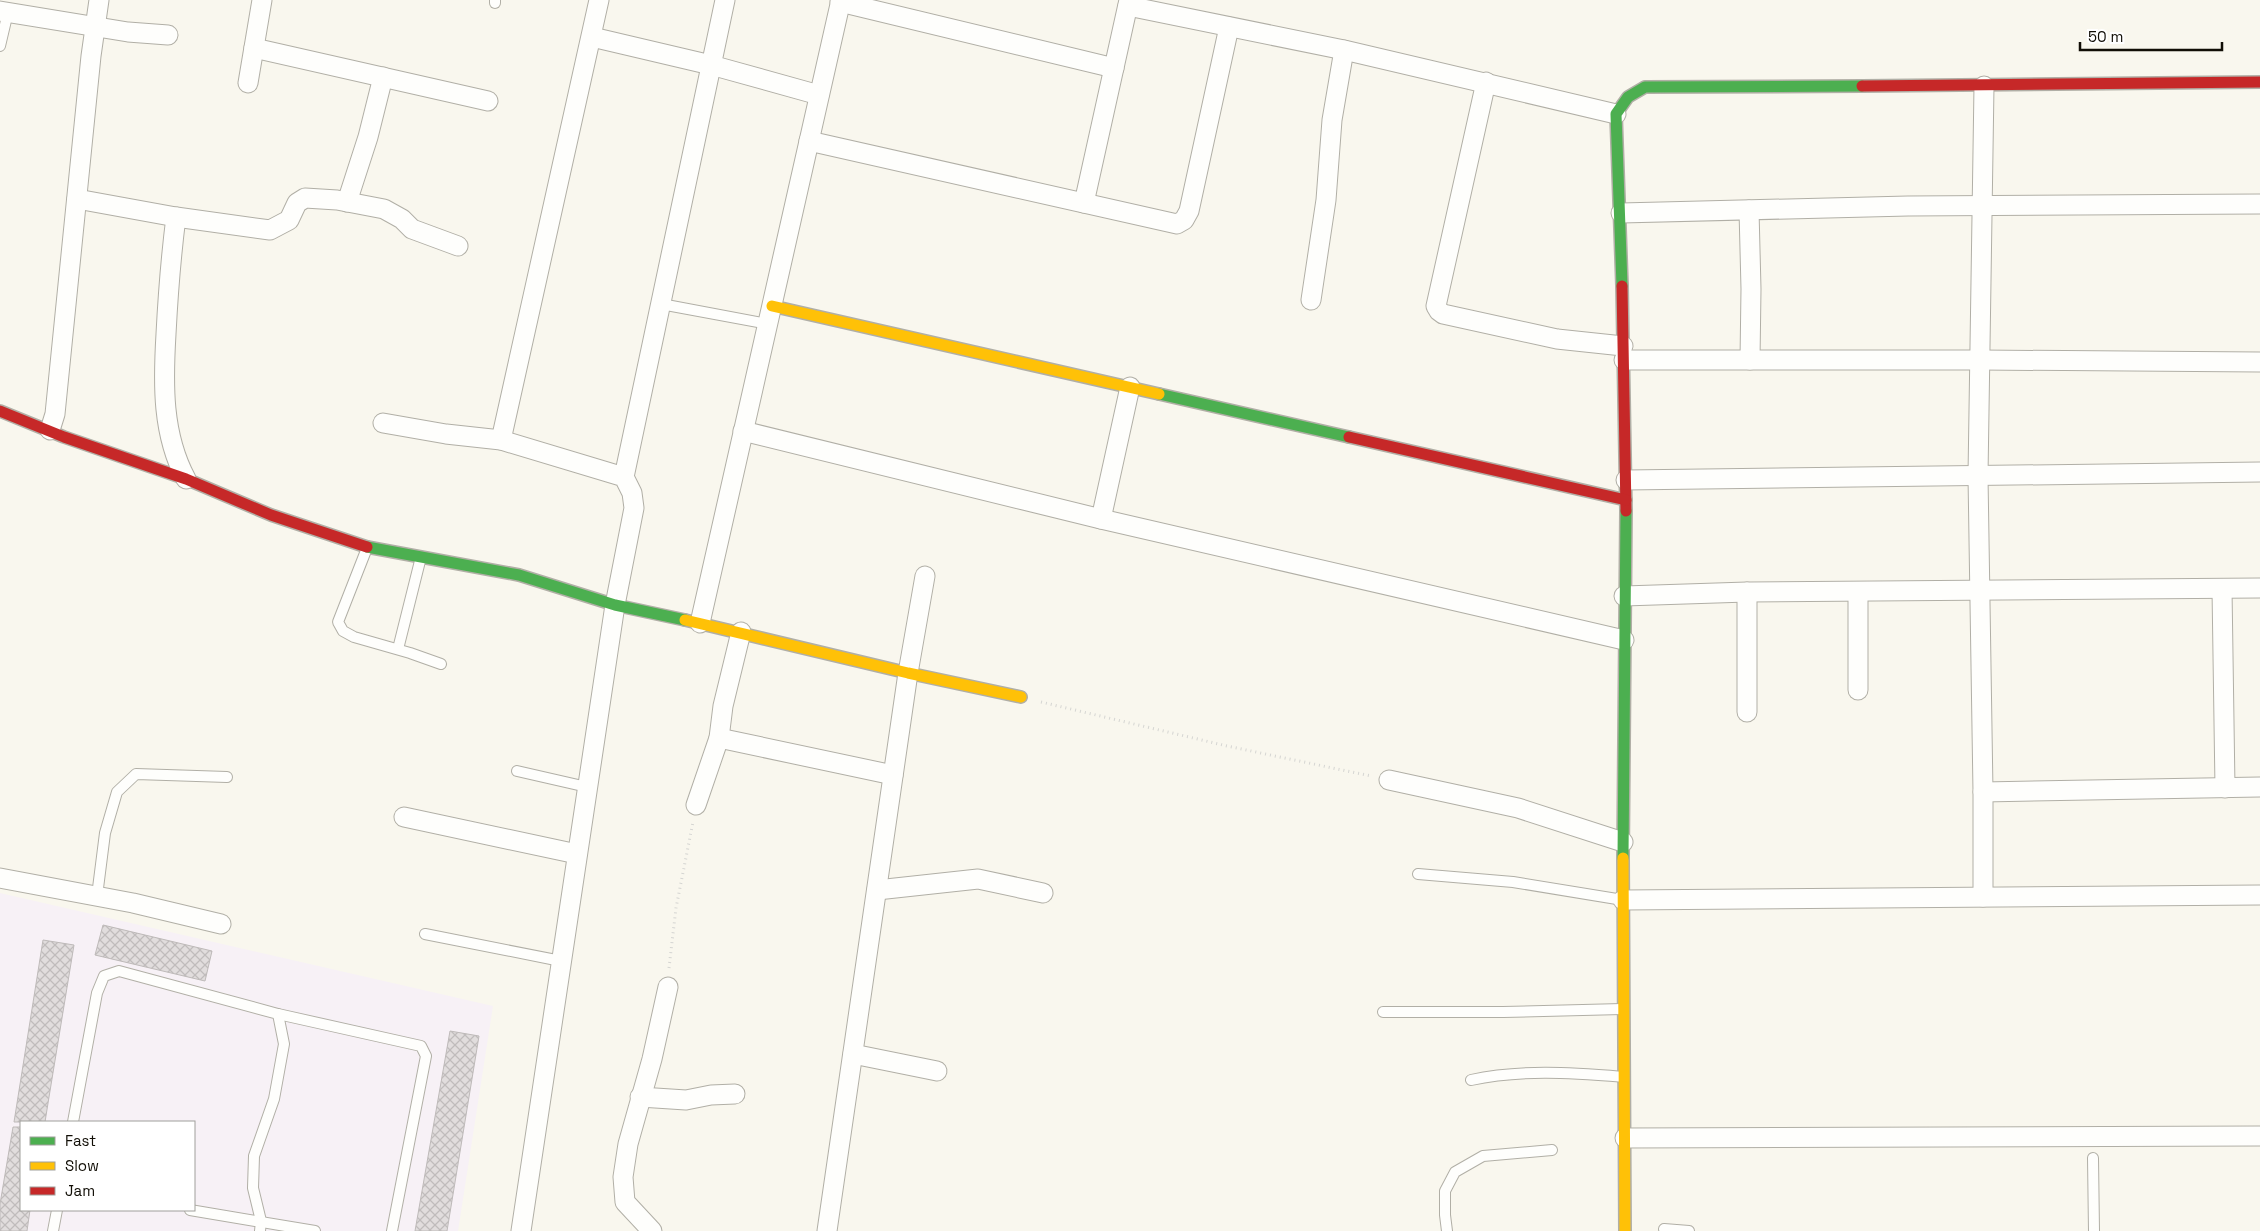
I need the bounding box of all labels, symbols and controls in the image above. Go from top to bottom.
scale bar [2080,20,2222,52]
text: 50 m [2088,27,2123,46]
legend [20,1121,195,1211]
text: Fast [65,1131,96,1150]
text: Slow [65,1156,99,1175]
text: Jam [65,1181,95,1200]

